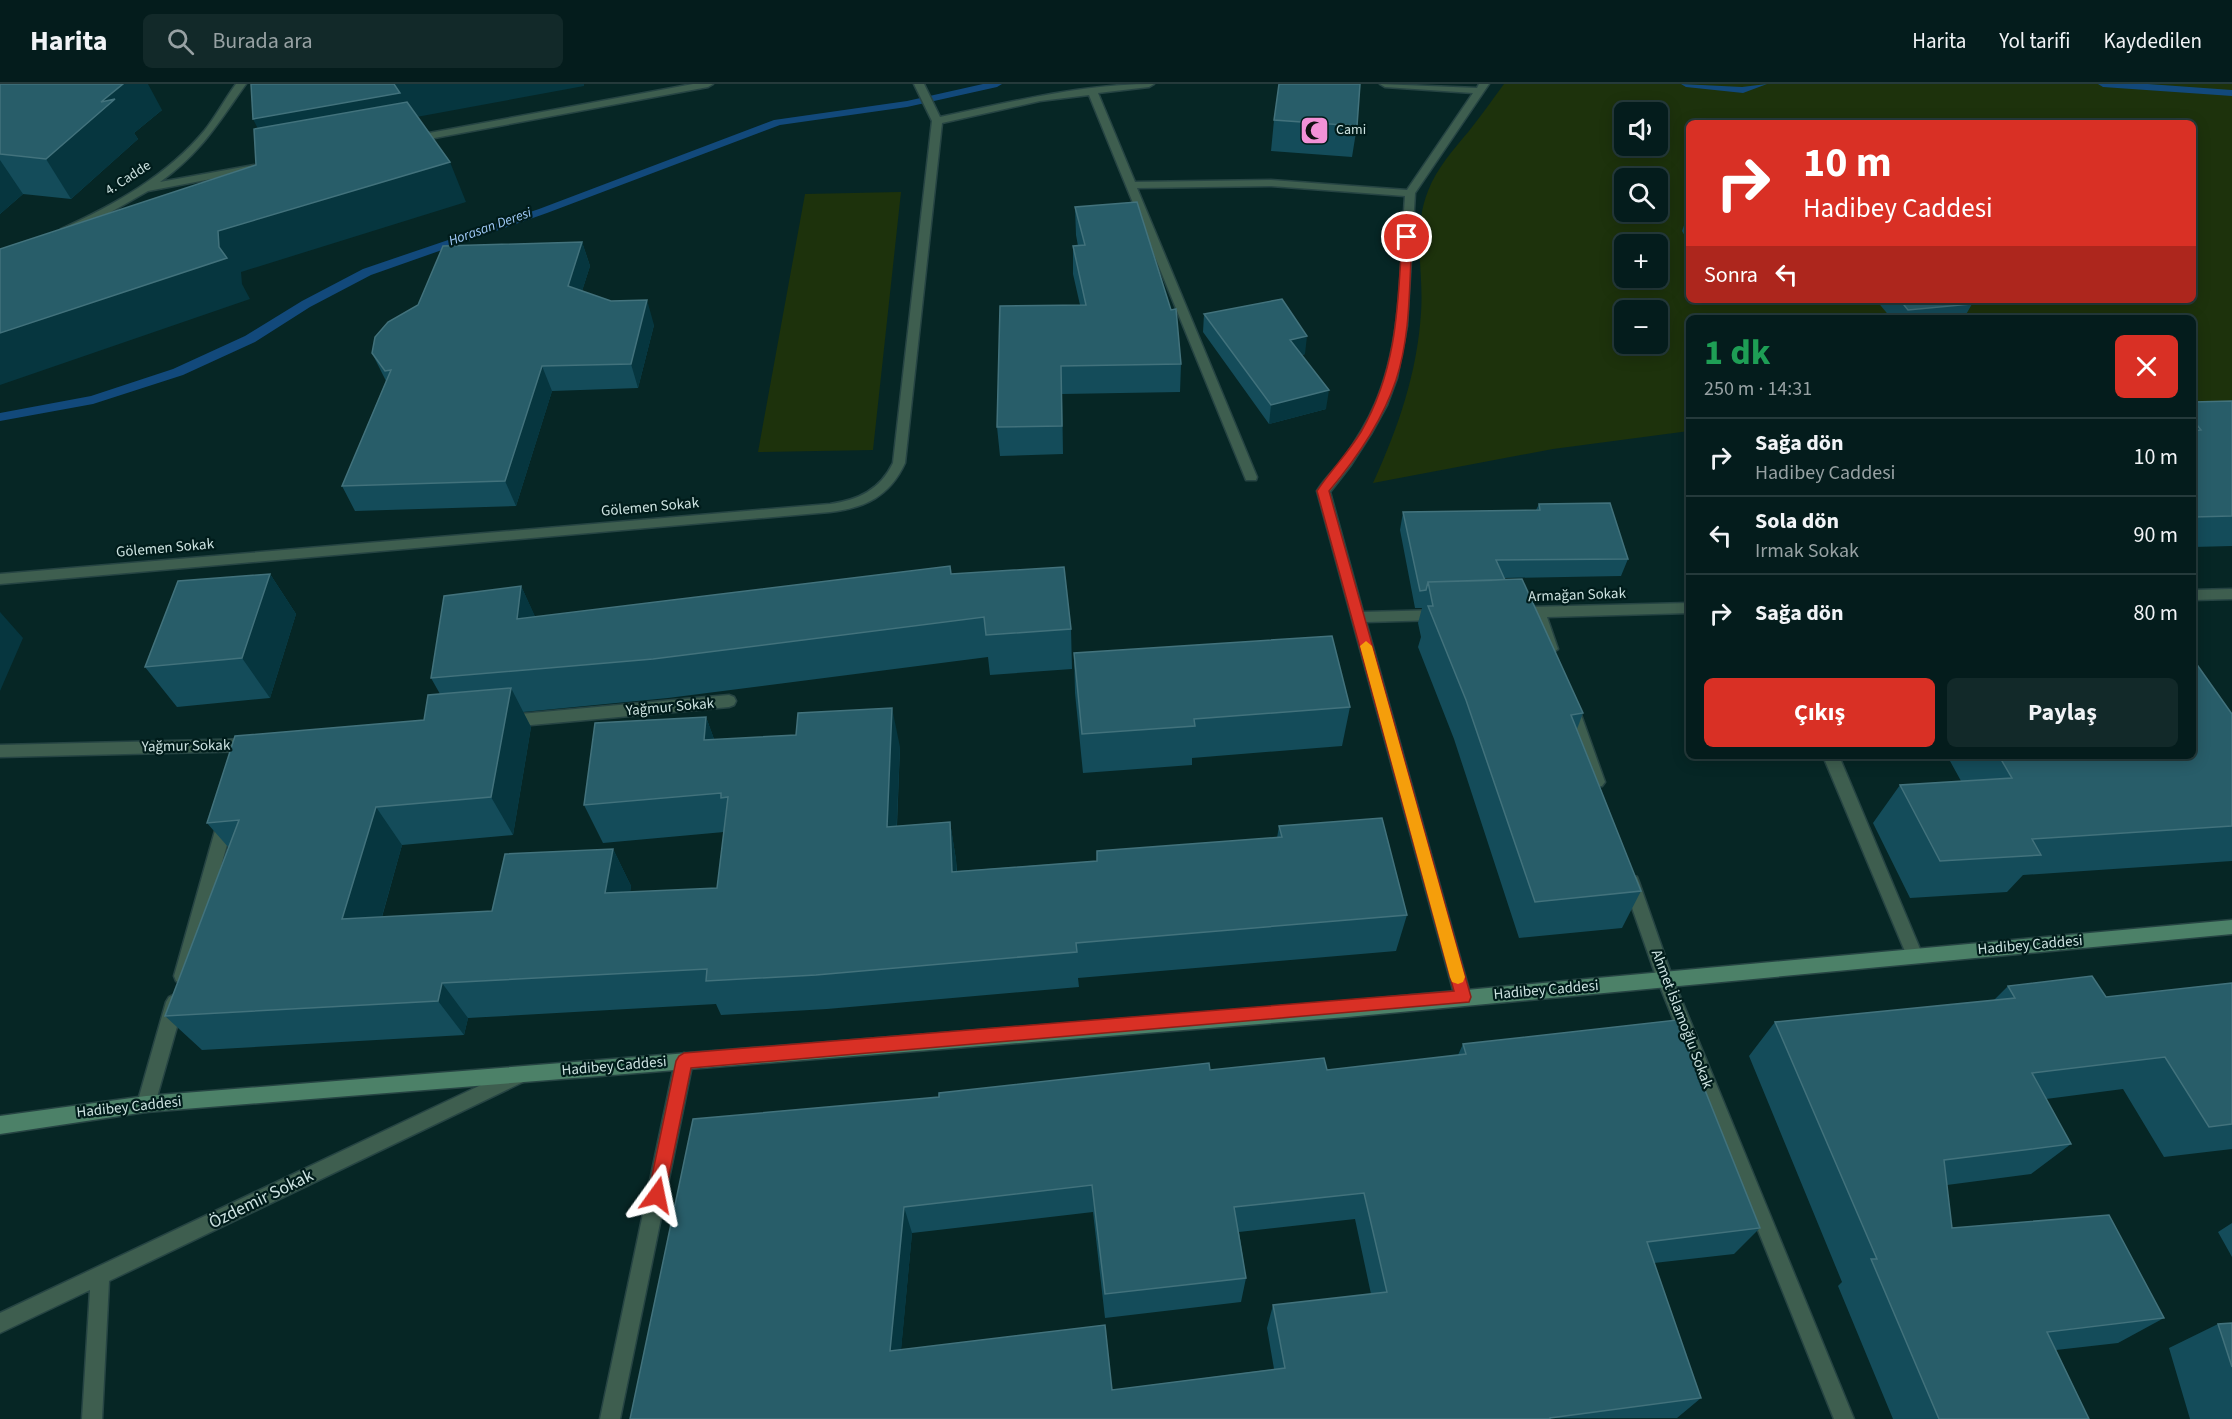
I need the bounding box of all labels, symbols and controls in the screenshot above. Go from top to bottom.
search box [143,14,563,68]
text: Harita [30,21,107,61]
icon: search [164,25,197,58]
text: Burada ara [212,25,313,57]
text: Harita [1912,26,1966,56]
text: Yol tarifi [1999,26,2070,56]
text: Kaydedilen [2103,26,2202,56]
map controls [1614,102,1668,354]
button: sound [1614,102,1668,156]
mosque icon: Cami [1299,114,1331,146]
place label: Cami [1336,120,1366,140]
text: 10 m [1803,133,1892,193]
icon: right [1704,144,1782,222]
street label: 4. Cadde [101,156,155,200]
button: search [1614,168,1668,222]
text: Hadibey Caddesi [1803,189,1993,228]
water label: Horasan Deresi [446,203,535,251]
pin [1381,211,1432,262]
icon: arrive [1390,220,1423,253]
button: + [1614,234,1668,288]
icon: left [1770,258,1803,291]
text: Sonra [1704,259,1758,291]
button: − [1614,300,1668,354]
text: 1 dk [1704,327,1771,378]
button: close [2115,335,2178,398]
text: 250 m · 14:31 [1704,375,1812,403]
text: Sağa dön [1755,427,1844,459]
icon: right [1704,441,1737,474]
text: 10 m [2133,441,2178,473]
text: Hadibey Caddesi [1755,459,1895,487]
street label: Gölemen Sokak [600,492,700,522]
text: Sola dön [1755,505,1839,537]
icon: left [1704,519,1737,552]
text: 90 m [2133,519,2178,551]
street label: Gölemen Sokak [115,533,215,563]
text: Irmak Sokak [1755,537,1859,565]
street label: Armağan Sokak [1528,583,1627,607]
icon: right [1704,597,1737,630]
text: Sağa dön [1755,597,1844,629]
text: 80 m [2133,597,2178,629]
button: Çıkış [1704,678,1935,747]
button: Paylaş [1947,678,2178,747]
street label: Yağmur Sokak [624,693,716,721]
street label: Yağmur Sokak [141,735,231,757]
street label: Hadibey Caddesi [1977,930,2083,960]
street label: Ahmet İslamoğlu Sokak [1646,947,1718,1092]
street label: Hadibey Caddesi [1493,975,1599,1005]
street label: Hadibey Caddesi [561,1051,667,1081]
street label: Hadibey Caddesi [76,1091,182,1123]
street label: Özdemir Sokak [205,1163,318,1235]
position arrow [625,1163,689,1227]

